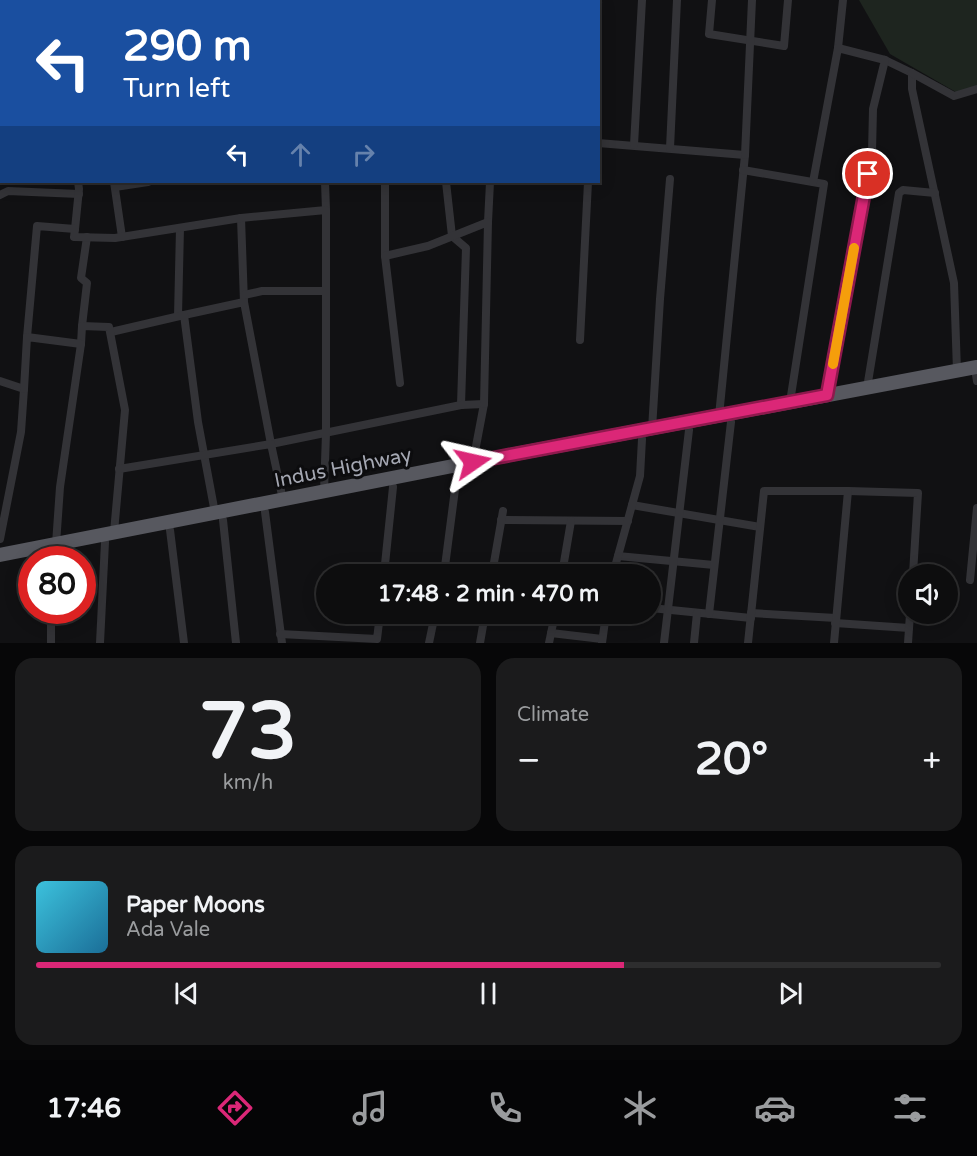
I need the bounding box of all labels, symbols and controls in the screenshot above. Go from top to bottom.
text: 290 m [123,21,252,72]
icon: left [24,24,102,102]
text: Turn left [123,72,230,105]
icon: left [221,138,254,171]
icon: ahead [284,138,317,171]
icon: right [347,138,380,171]
pin [842,148,893,199]
icon: arrive [851,157,884,190]
position arrow [441,430,505,494]
street label: Indus Highway [272,443,414,493]
speed limit sign: 80 [18,546,96,624]
map controls [898,564,958,624]
button: sound [898,564,958,624]
text: 17:48 · 2 min · 470 m [378,581,599,607]
text: 73 [199,685,297,779]
text: Climate [517,703,589,727]
text: 20° [695,733,768,787]
text: − [517,741,541,780]
text: + [922,741,941,780]
text: km/h [223,771,273,795]
text: Paper Moons [126,892,265,918]
text: Ada Vale [126,918,210,942]
icon: previous [170,977,203,1010]
icon: pause [472,977,505,1010]
icon: next [774,977,807,1010]
icon: directions [214,1087,256,1129]
icon: music [349,1087,391,1129]
icon: phone [484,1087,526,1129]
icon: climate [619,1087,661,1129]
icon: car [754,1087,796,1129]
icon: filters [889,1087,931,1129]
text: 17:46 [46,1092,121,1125]

